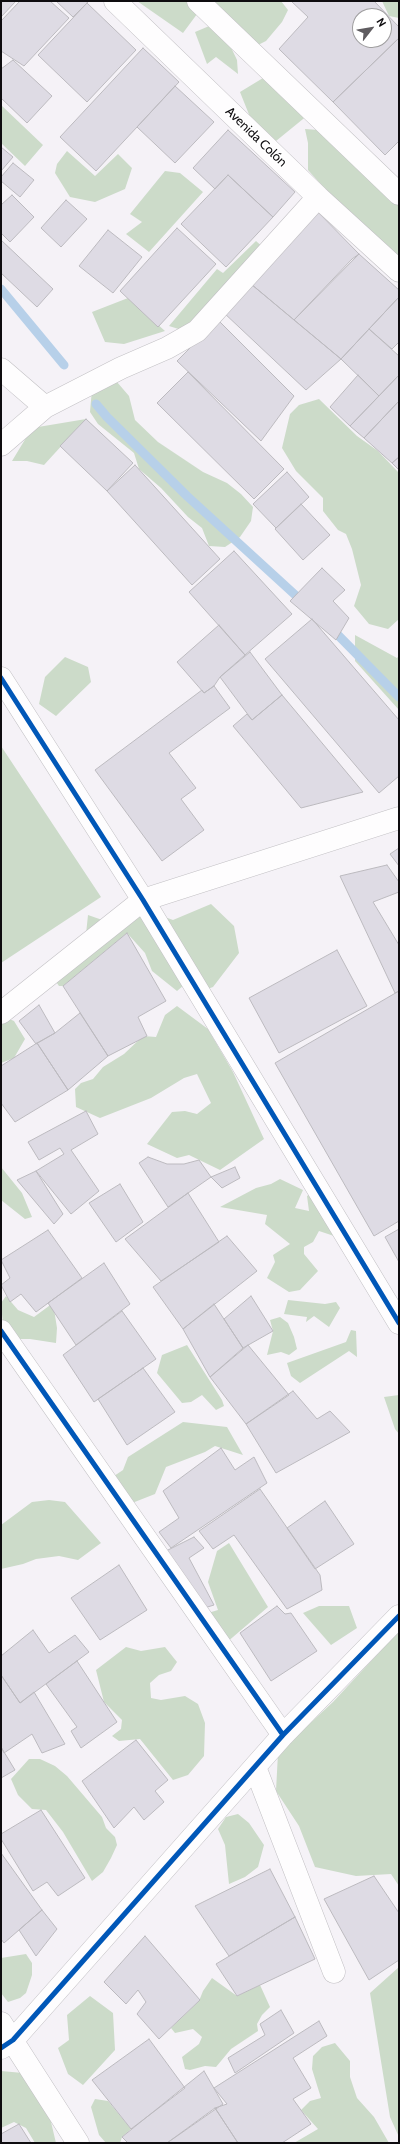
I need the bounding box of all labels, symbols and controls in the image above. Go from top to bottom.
north arrow [352,8,392,48]
text: N [373,15,389,29]
street label: Avenida Colón [222,104,290,170]

